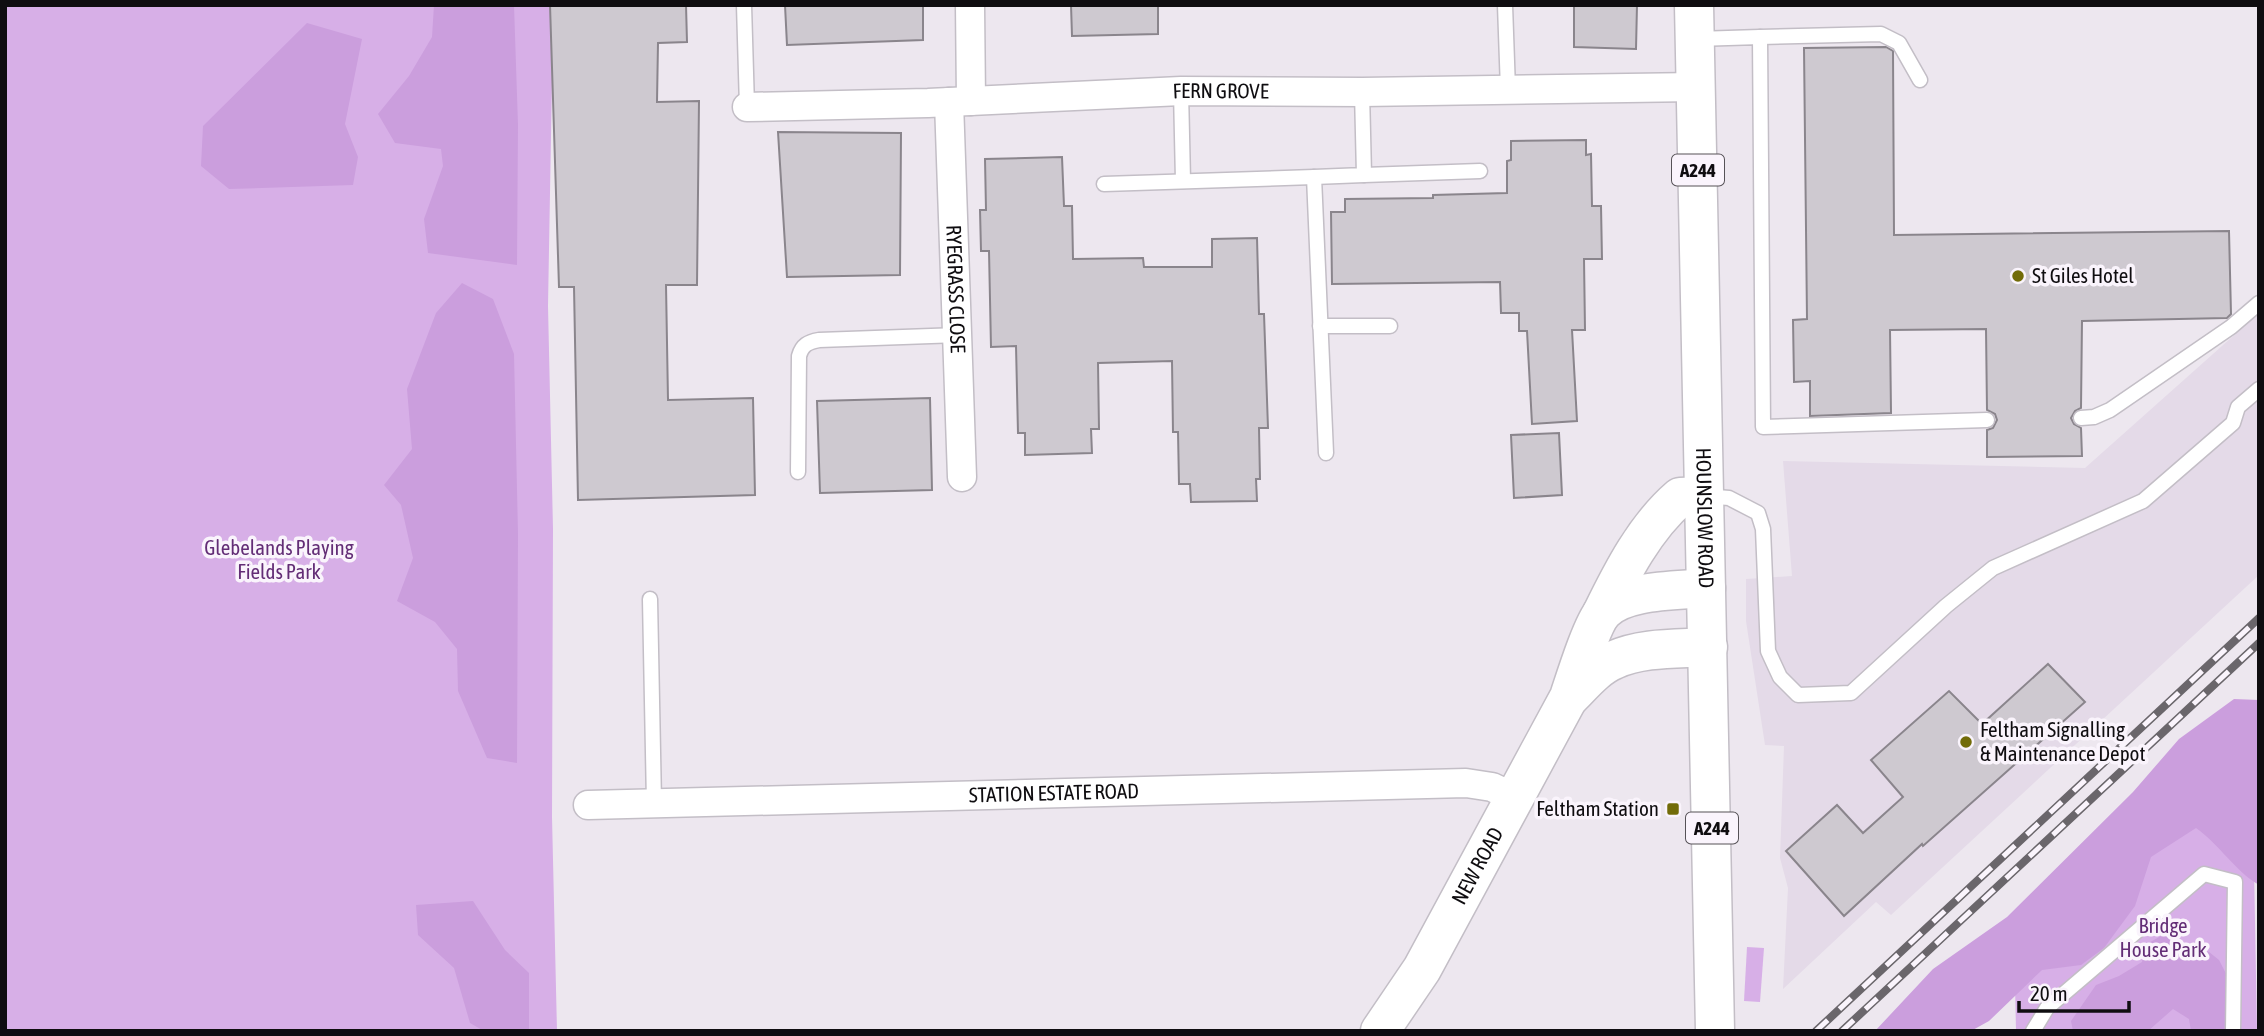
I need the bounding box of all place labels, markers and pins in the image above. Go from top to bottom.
place label: St Giles Hotel [2032,263,2134,287]
marker: St Giles Hotel [2010,268,2026,284]
place label: Feltham Signalling & Maintenance Depot [1980,717,2146,765]
marker: Feltham Signalling & Maintenance Depot [1958,734,1974,750]
place label: Feltham Station [1536,796,1659,820]
marker: Feltham Station [1665,801,1681,817]

